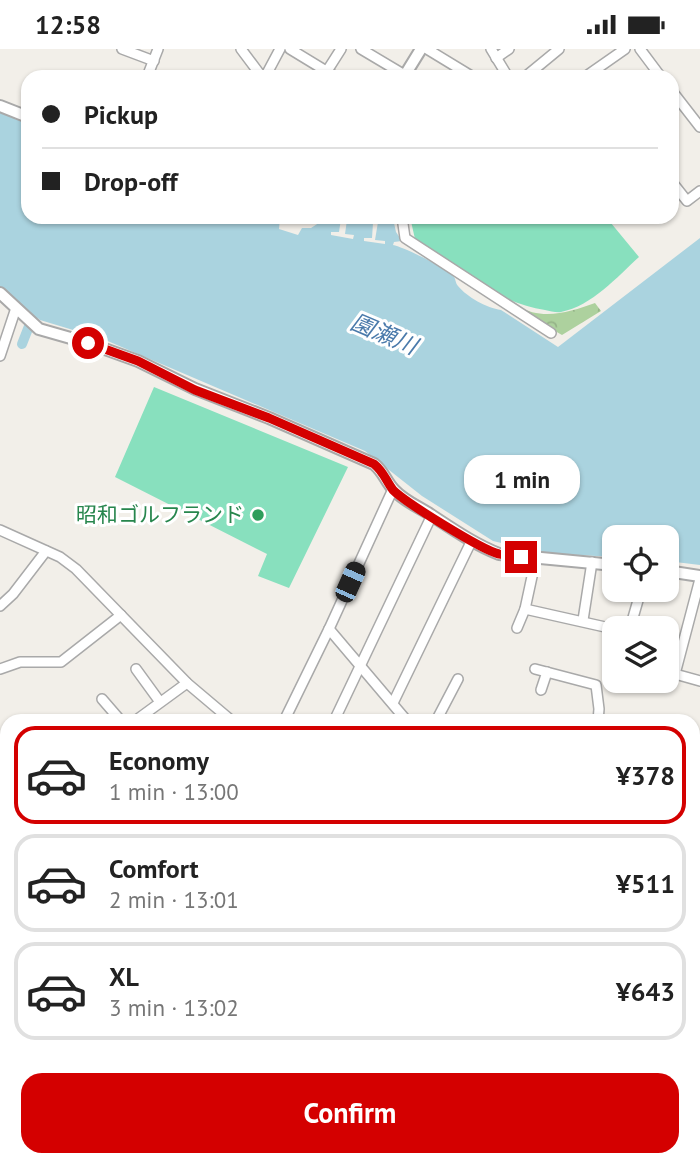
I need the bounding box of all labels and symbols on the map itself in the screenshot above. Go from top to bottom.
water label: 園瀬川 [347,307,424,362]
route start [72,327,104,359]
callout: 1 min [463,455,579,505]
place label: 昭和ゴルフランド [76,501,244,528]
marker: 昭和ゴルフランド [250,507,266,523]
route end [505,541,537,573]
car [332,559,369,605]

